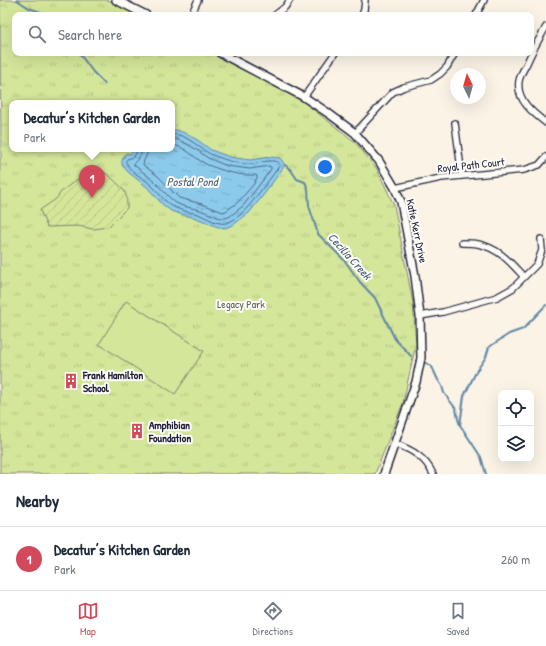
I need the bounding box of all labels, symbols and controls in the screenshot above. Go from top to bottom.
search box [12,12,534,56]
icon: search [26,23,48,45]
text: Search here [58,24,122,45]
north arrow [450,68,486,104]
popup [9,100,175,152]
text: Decatur’s Kitchen Garden [24,107,160,128]
text: Park [24,128,46,146]
street label: Royal Path Court [437,155,505,175]
your location [315,157,335,177]
pin: 1 [79,165,105,198]
water label: Postal Pond [167,173,220,190]
street label: Katie Kerr Drive [403,198,431,265]
water label: Cecilia Creek [324,229,376,284]
park label: Legacy Park [217,297,265,311]
place label: Frank Hamilton School [82,368,143,395]
building icon: Frank Hamilton School [62,372,80,390]
map controls [498,390,534,462]
button: locate [498,390,534,426]
place label: Amphibian Foundation [148,418,191,445]
building icon: Amphibian Foundation [128,422,146,440]
button: layers [498,426,534,462]
text: Nearby [16,489,59,512]
text: Decatur’s Kitchen Garden [54,539,190,560]
text: 1 [27,550,31,568]
text: 260 m [501,550,530,568]
text: Park [54,560,76,578]
tab: Map [77,600,99,638]
tab: Directions [253,600,293,638]
tab: Saved [447,600,469,638]

